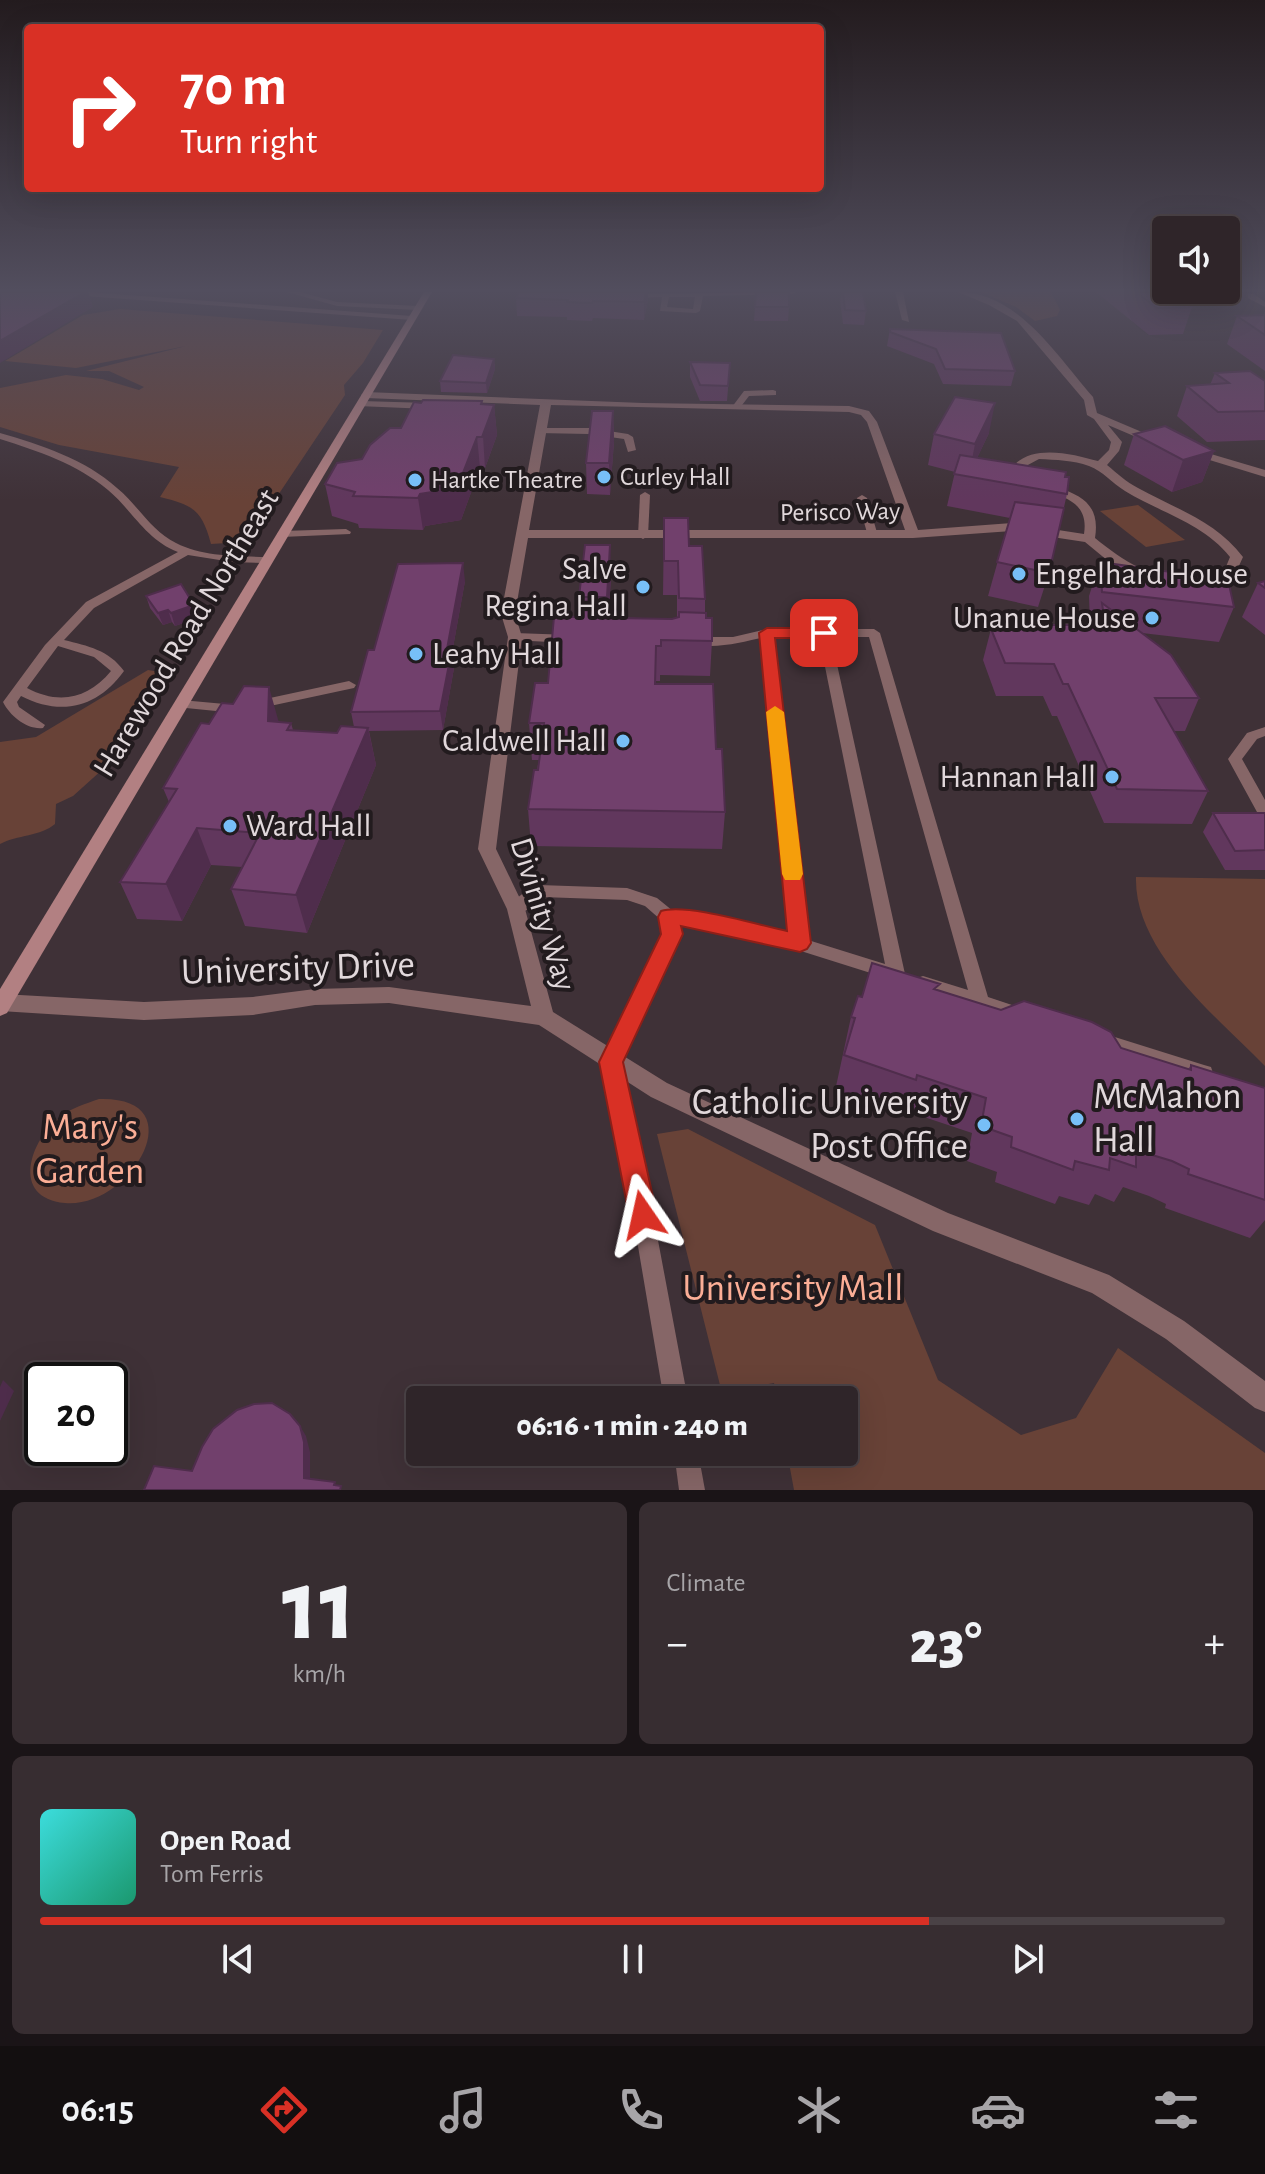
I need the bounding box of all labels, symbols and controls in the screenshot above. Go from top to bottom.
icon: right [48,56,152,160]
text: 70 m [180,59,287,115]
text: Turn right [180,124,317,160]
map controls [1152,216,1240,304]
button: sound [1152,216,1240,304]
place label: Curley Hall [620,464,731,490]
place label: Hartke Theatre [431,467,583,493]
marker: Curley Hall [595,468,613,486]
marker: Hartke Theatre [406,471,424,489]
street label: Harewood Road Northeast [87,484,285,782]
street label: Perisco Way [780,498,900,526]
place label: Salve Regina Hall [484,553,627,622]
place label: Engelhard House [1035,558,1248,590]
marker: Engelhard House [1010,565,1028,583]
marker: Salve Regina Hall [634,578,652,596]
pin [790,599,858,667]
place label: Unanue House [953,602,1136,634]
marker: Unanue House [1143,609,1161,627]
icon: arrive [802,611,846,655]
place label: Leahy Hall [432,638,561,670]
marker: Leahy Hall [407,645,425,663]
place label: Caldwell Hall [442,725,607,757]
marker: Caldwell Hall [614,732,632,750]
place label: Hannan Hall [939,761,1096,793]
marker: Hannan Hall [1103,768,1121,786]
place label: Ward Hall [246,810,371,842]
marker: Ward Hall [221,817,239,835]
street label: Divinity Way [505,834,581,995]
street label: University Drive [180,946,416,992]
place label: McMahon Hall [1093,1078,1242,1160]
place label: Catholic University Post Office [692,1084,968,1166]
park label: Mary's Garden [36,1109,144,1191]
marker: McMahon Hall [1068,1110,1086,1128]
marker: Catholic University Post Office [975,1116,993,1134]
position arrow [601,1173,685,1257]
park label: University Mall [683,1270,903,1308]
speed limit sign: 20 [24,1362,128,1466]
text: 06:16 · 1 min · 240 m [516,1411,748,1441]
text: 11 [282,1555,357,1659]
text: Climate [667,1570,745,1596]
text: 23° [909,1614,982,1674]
text: − [667,1622,688,1666]
text: + [1204,1622,1225,1666]
text: km/h [292,1661,346,1687]
text: Open Road [160,1826,291,1856]
text: Tom Ferris [160,1861,264,1887]
icon: previous [216,1937,260,1981]
icon: pause [611,1937,655,1981]
icon: next [1006,1937,1050,1981]
icon: directions [256,2082,312,2138]
icon: music [435,2082,491,2138]
icon: phone [613,2082,669,2138]
icon: climate [791,2082,847,2138]
icon: car [970,2082,1026,2138]
icon: filters [1148,2082,1204,2138]
text: 06:15 [61,2092,134,2128]

